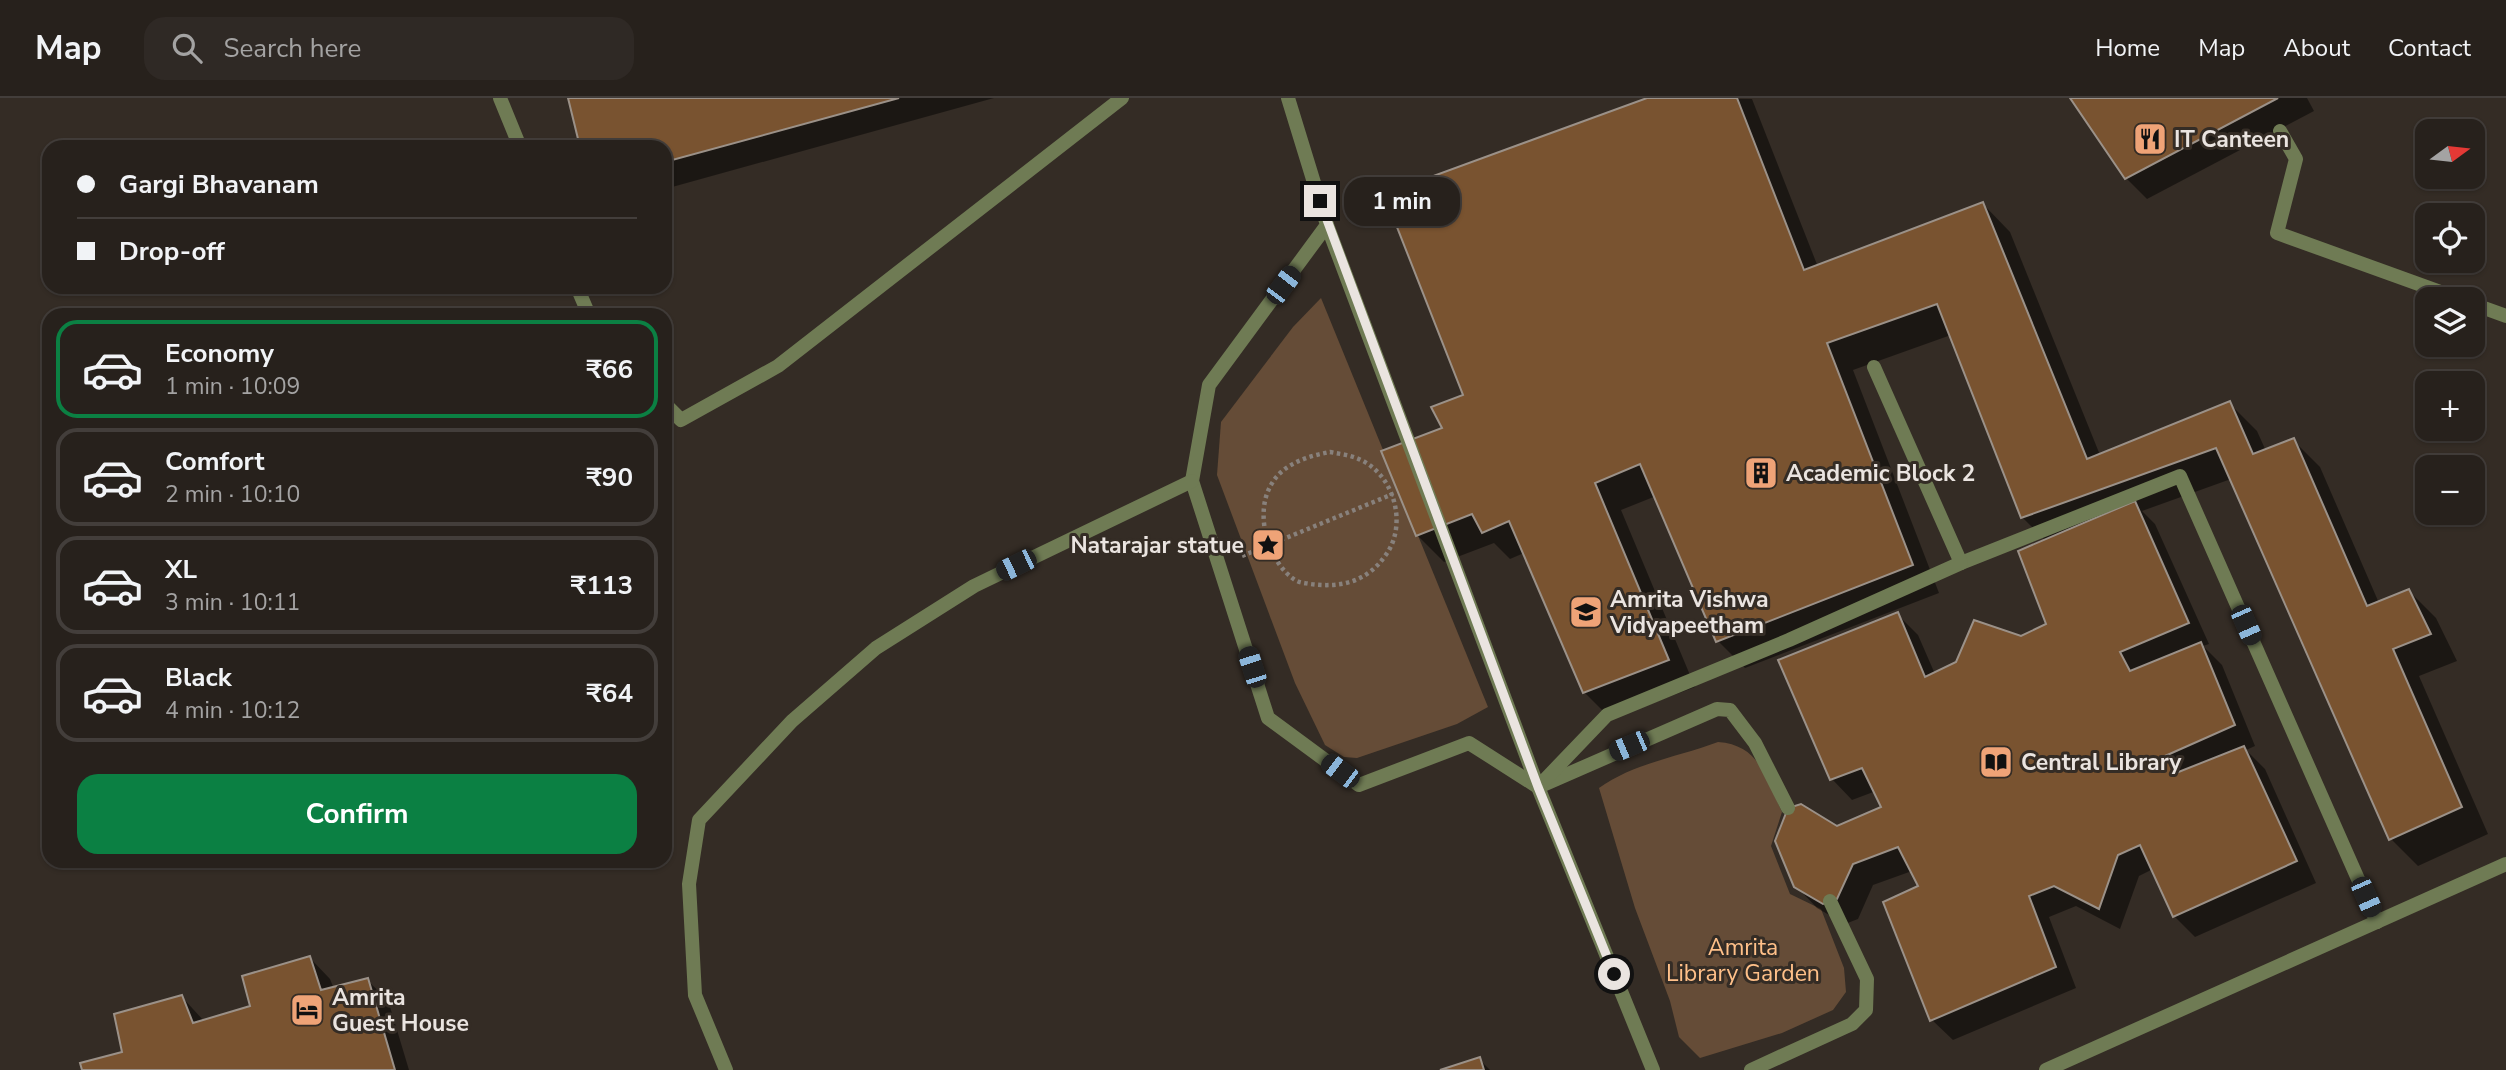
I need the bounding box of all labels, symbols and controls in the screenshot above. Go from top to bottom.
search box [144,17,634,80]
text: Map [35,26,102,71]
icon: search [168,29,206,67]
text: Search here [224,31,361,66]
text: Home [2095,32,2160,64]
text: Map [2198,32,2245,64]
text: About [2283,32,2350,64]
text: Contact [2388,32,2471,64]
north arrow [2415,119,2485,189]
map controls [2415,119,2485,525]
restaurant icon: IT Canteen [2131,120,2169,158]
place label: IT Canteen [2174,124,2289,155]
text: Gargi Bhavanam [119,167,319,202]
callout: 1 min [1344,176,1460,226]
route end [1304,185,1336,217]
text: 1 min [1372,186,1432,217]
button: locate [2415,203,2485,273]
text: Drop-off [119,234,225,269]
car [1262,262,1305,308]
button: layers [2415,287,2485,357]
text: Economy [165,336,274,371]
icon: car [81,338,144,401]
text: ₹66 [586,352,633,387]
text: 1 min · 10:09 [165,371,300,402]
button: + [2415,371,2485,441]
text: Comfort [165,444,265,479]
icon: car [81,446,144,509]
building icon: Academic Block 2 [1742,454,1780,492]
button: − [2415,455,2485,525]
place label: Academic Block 2 [1786,458,1975,489]
text: ₹90 [586,460,633,495]
text: 2 min · 10:10 [165,479,300,510]
place icon: Natarajar statue [1249,526,1287,564]
place label: Natarajar statue [1070,530,1244,561]
car [993,546,1040,584]
text: XL [165,552,197,587]
icon: car [81,554,144,617]
text: ₹113 [571,568,633,603]
place label: Amrita Vishwa Vidyapeetham [1609,584,1769,641]
text: 3 min · 10:11 [165,587,300,618]
school or university icon: Amrita Vishwa Vidyapeetham [1567,593,1605,631]
car [2228,602,2265,648]
car [1236,644,1269,690]
text: Black [165,660,232,695]
icon: car [81,662,144,725]
text: ₹64 [586,676,633,711]
text: 4 min · 10:12 [165,695,300,726]
car [1606,728,1653,764]
library icon: Central Library [1977,743,2015,781]
place label: Central Library [2021,747,2182,778]
car [1317,750,1364,792]
button: Confirm [77,774,637,854]
car [2348,874,2385,920]
park label: Amrita Library Garden [1666,932,1820,989]
route start [1598,958,1630,990]
place label: Amrita Guest House [332,982,469,1039]
hotel icon: Amrita Guest House [288,991,326,1029]

